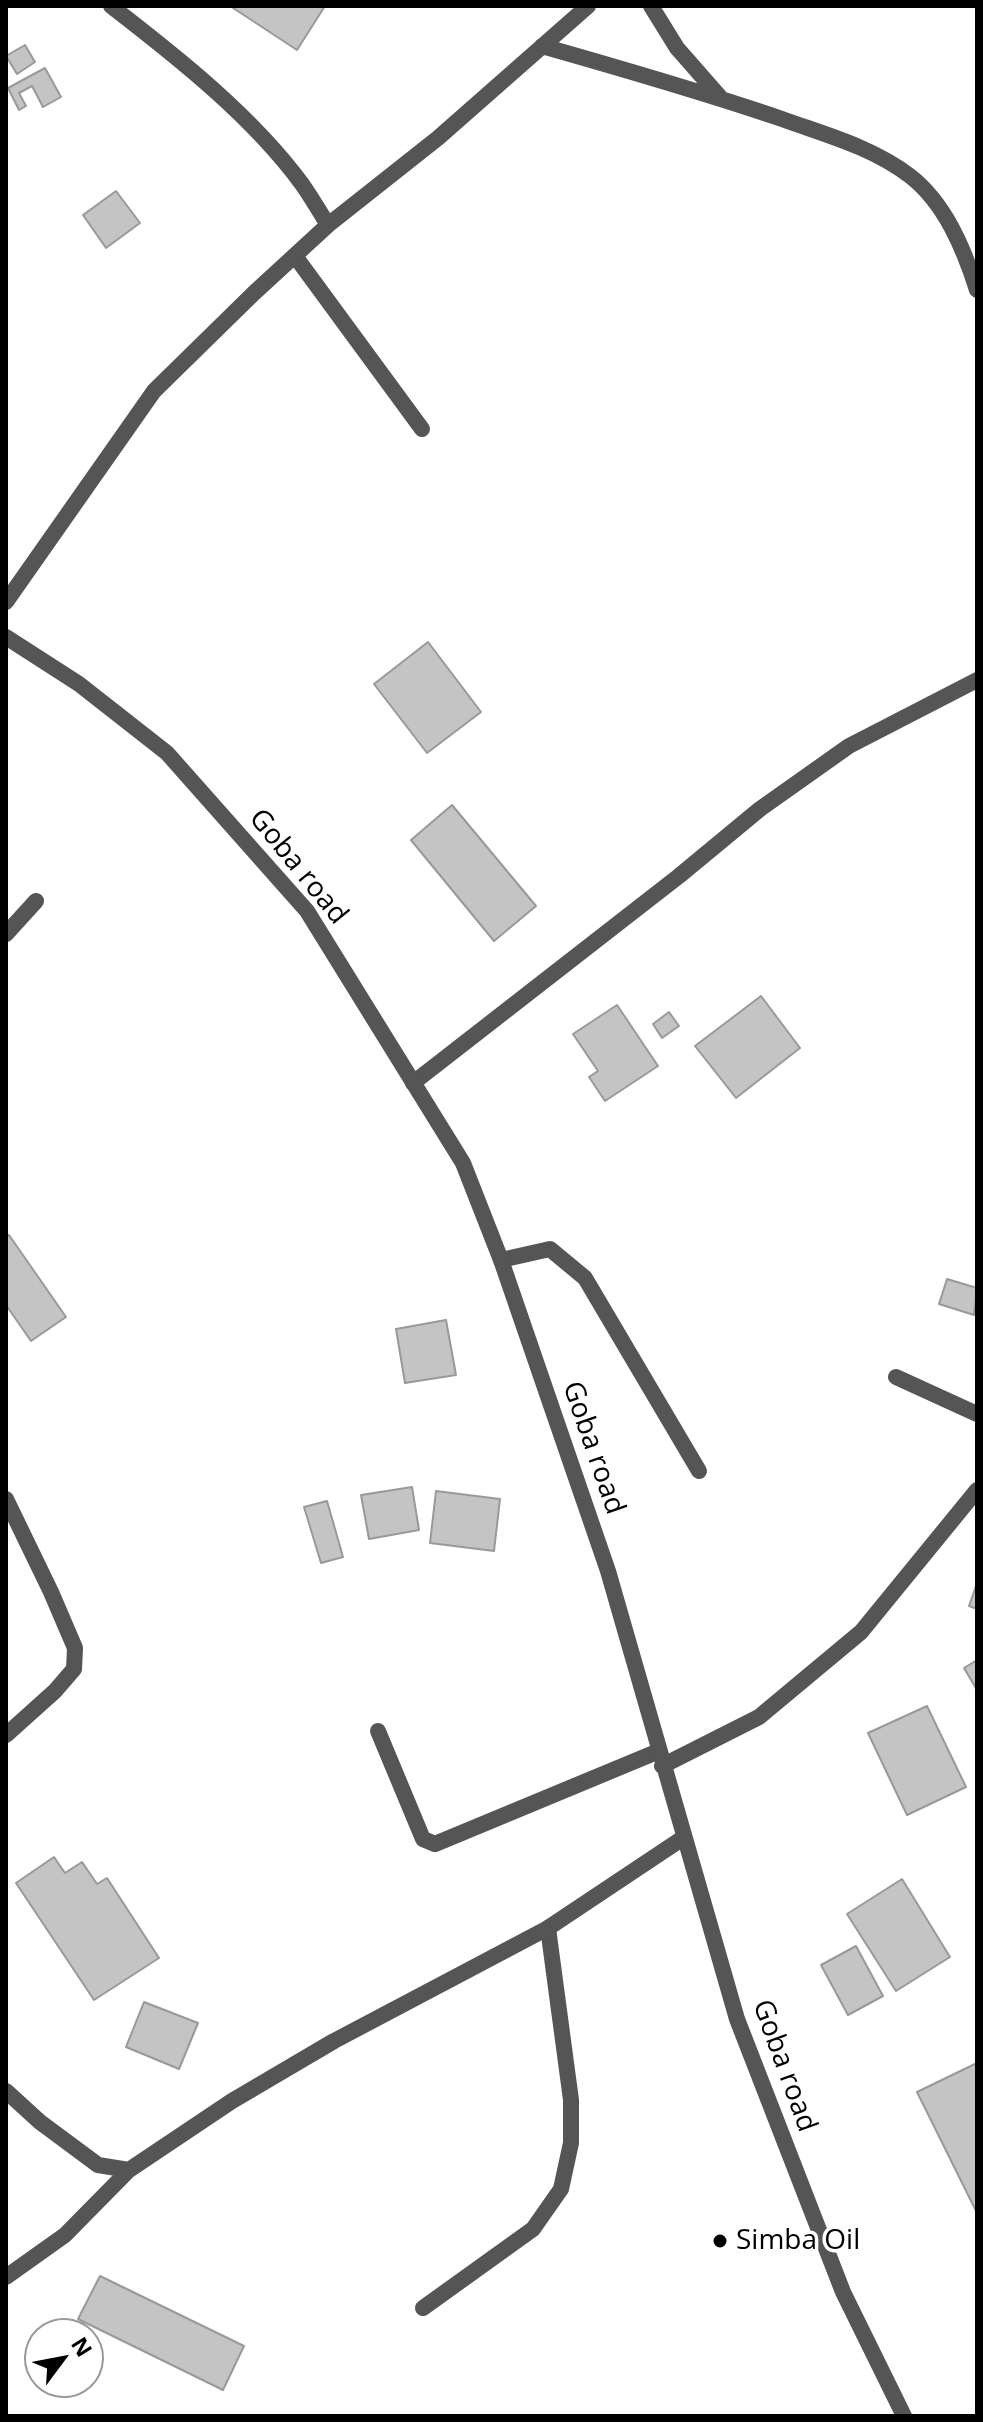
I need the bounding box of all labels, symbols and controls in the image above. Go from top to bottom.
street label: Goba road [241,803,355,931]
street label: Goba road [555,1377,631,1519]
street label: Goba road [745,1995,823,2137]
place label: Simba Oil [736,2224,860,2258]
marker: Simba Oil [711,2232,729,2250]
north arrow [24,2318,104,2398]
text: N [65,2331,100,2362]

